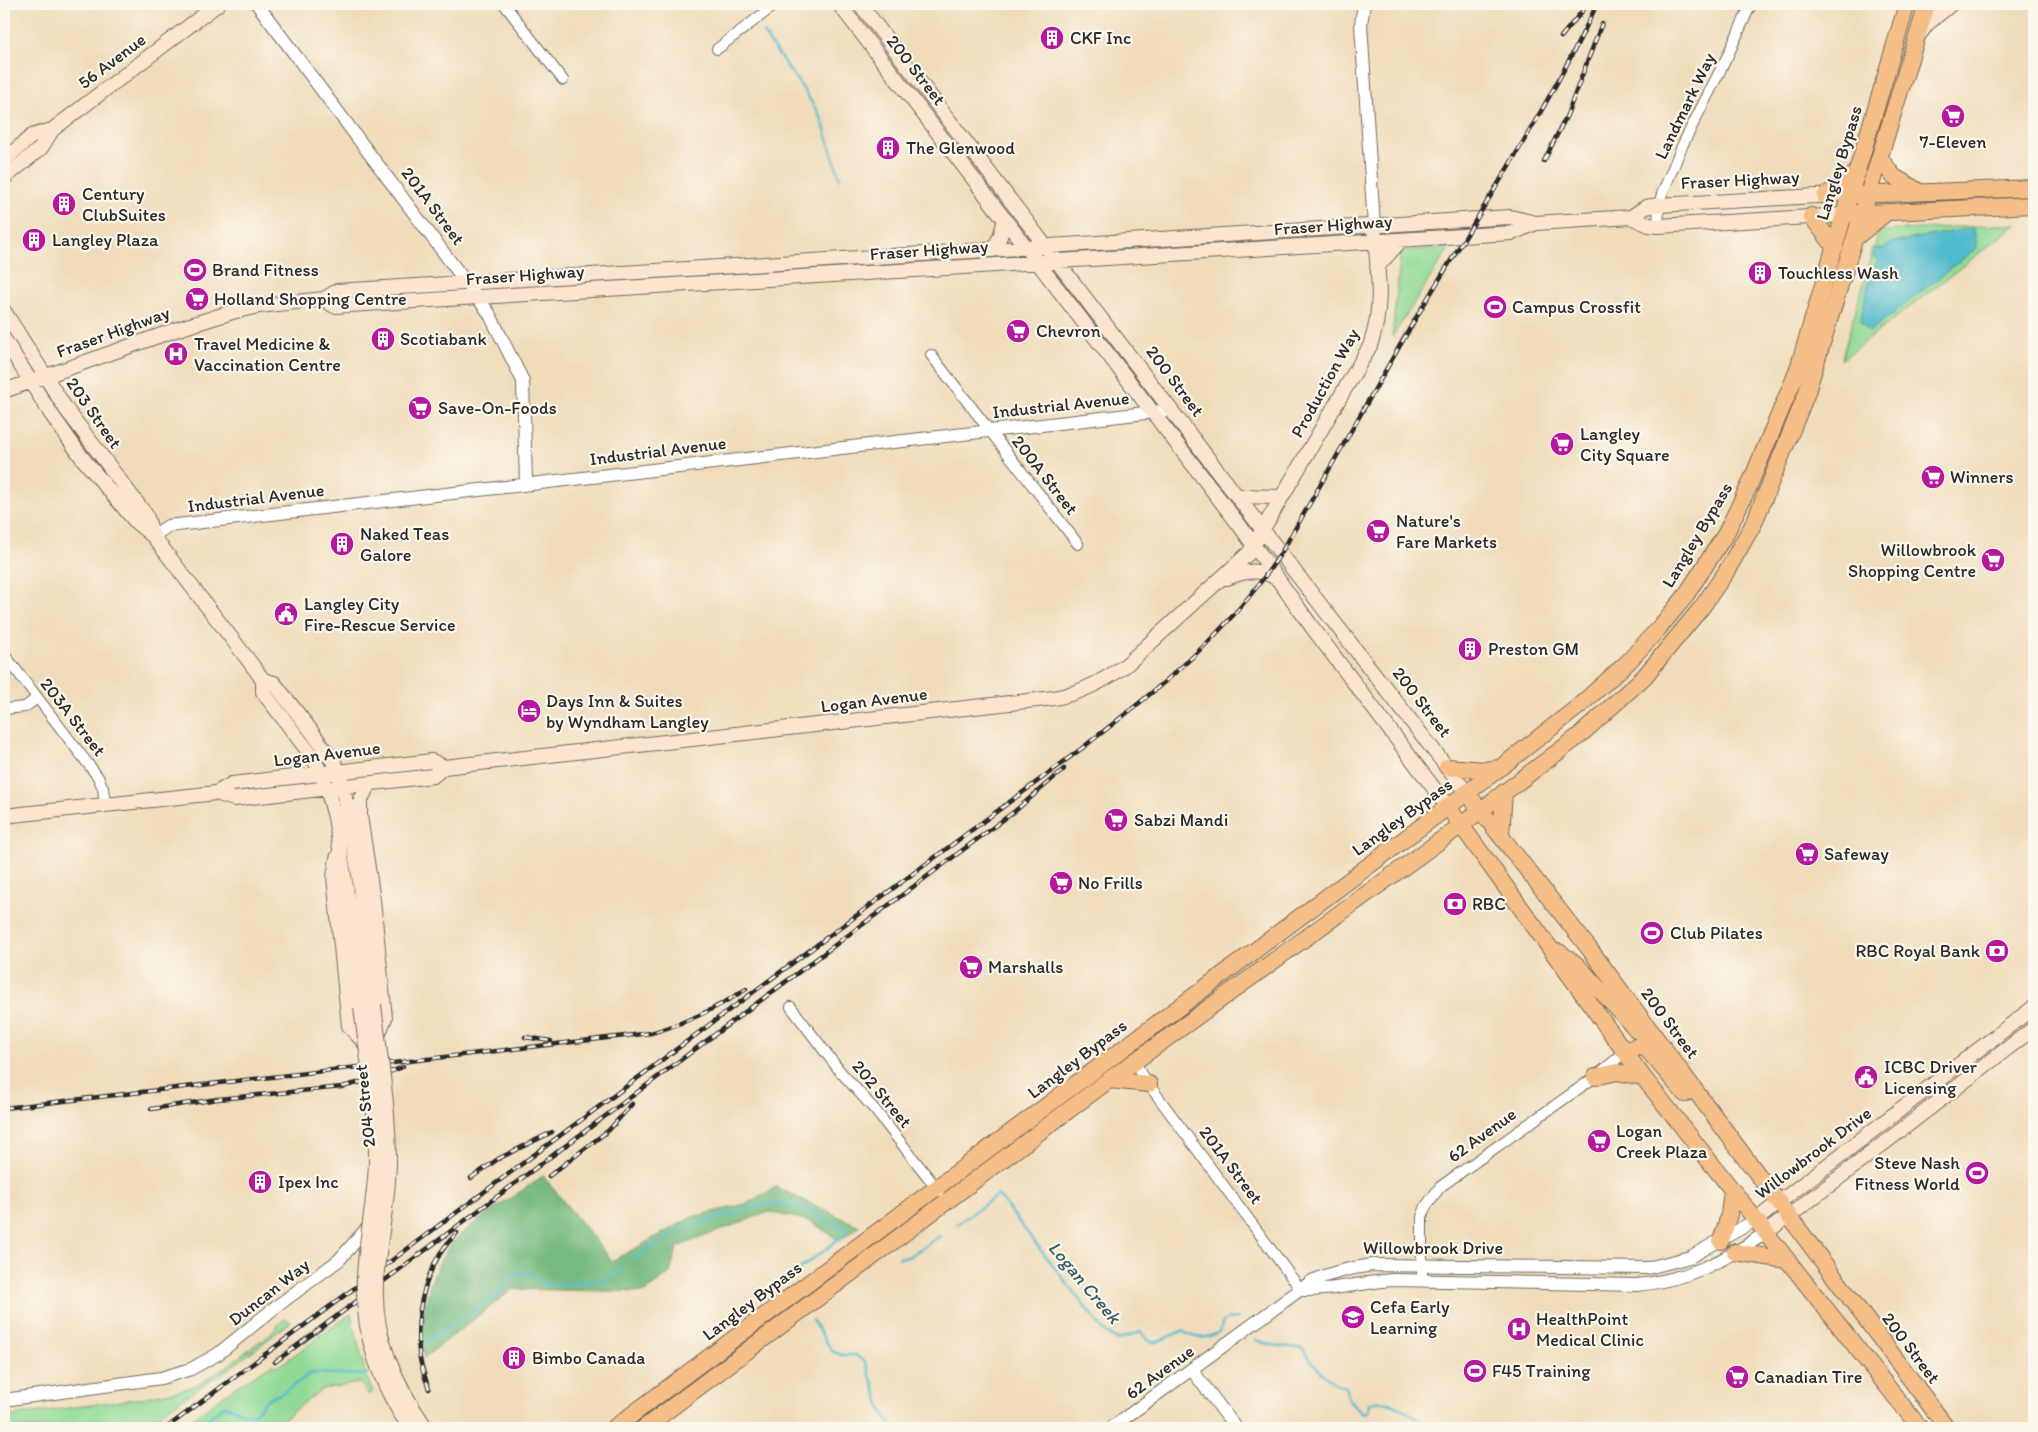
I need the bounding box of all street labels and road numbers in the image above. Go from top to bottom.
street label: 56 Avenue [74,28,150,94]
street label: 200 Street [882,30,950,110]
street label: Landmark Way [1650,49,1721,163]
street label: Langley Bypass [1811,103,1867,223]
street label: 201A Street [397,163,470,250]
street label: Fraser Highway [1680,166,1800,194]
street label: Fraser Highway [1273,210,1394,240]
street label: Fraser Highway [869,235,990,265]
street label: Fraser Highway [465,260,586,290]
street label: Fraser Highway [53,301,173,363]
street label: Production Way [1286,324,1364,441]
street label: 200 Street [1141,341,1209,421]
street label: 203 Street [61,373,127,453]
street label: Industrial Avenue [991,387,1131,423]
street label: 200A Street [1007,431,1083,519]
street label: Industrial Avenue [588,432,728,470]
street label: Langley Bypass [1657,478,1737,592]
street label: Industrial Avenue [186,479,326,517]
street label: 200 Street [1388,662,1456,742]
street label: 203A Street [36,673,111,761]
street label: Logan Avenue [819,683,929,717]
street label: Logan Avenue [272,737,382,771]
street label: Langley Bypass [1347,773,1457,861]
street label: 200 Street [1636,983,1704,1063]
street label: Langley Bypass [1023,1014,1131,1104]
street label: 202 Street [847,1056,917,1133]
street label: 204 Street [350,1063,380,1148]
street label: Willowbrook Drive [1750,1102,1876,1204]
street label: 62 Avenue [1443,1103,1521,1167]
street label: 201A Street [1195,1122,1268,1209]
street label: Willowbrook Drive [1363,1237,1503,1259]
street label: Duncan Way [224,1253,314,1330]
street label: Langley Bypass [698,1256,806,1346]
street label: 200 Street [1877,1308,1945,1388]
street label: 62 Avenue [1121,1340,1199,1404]

